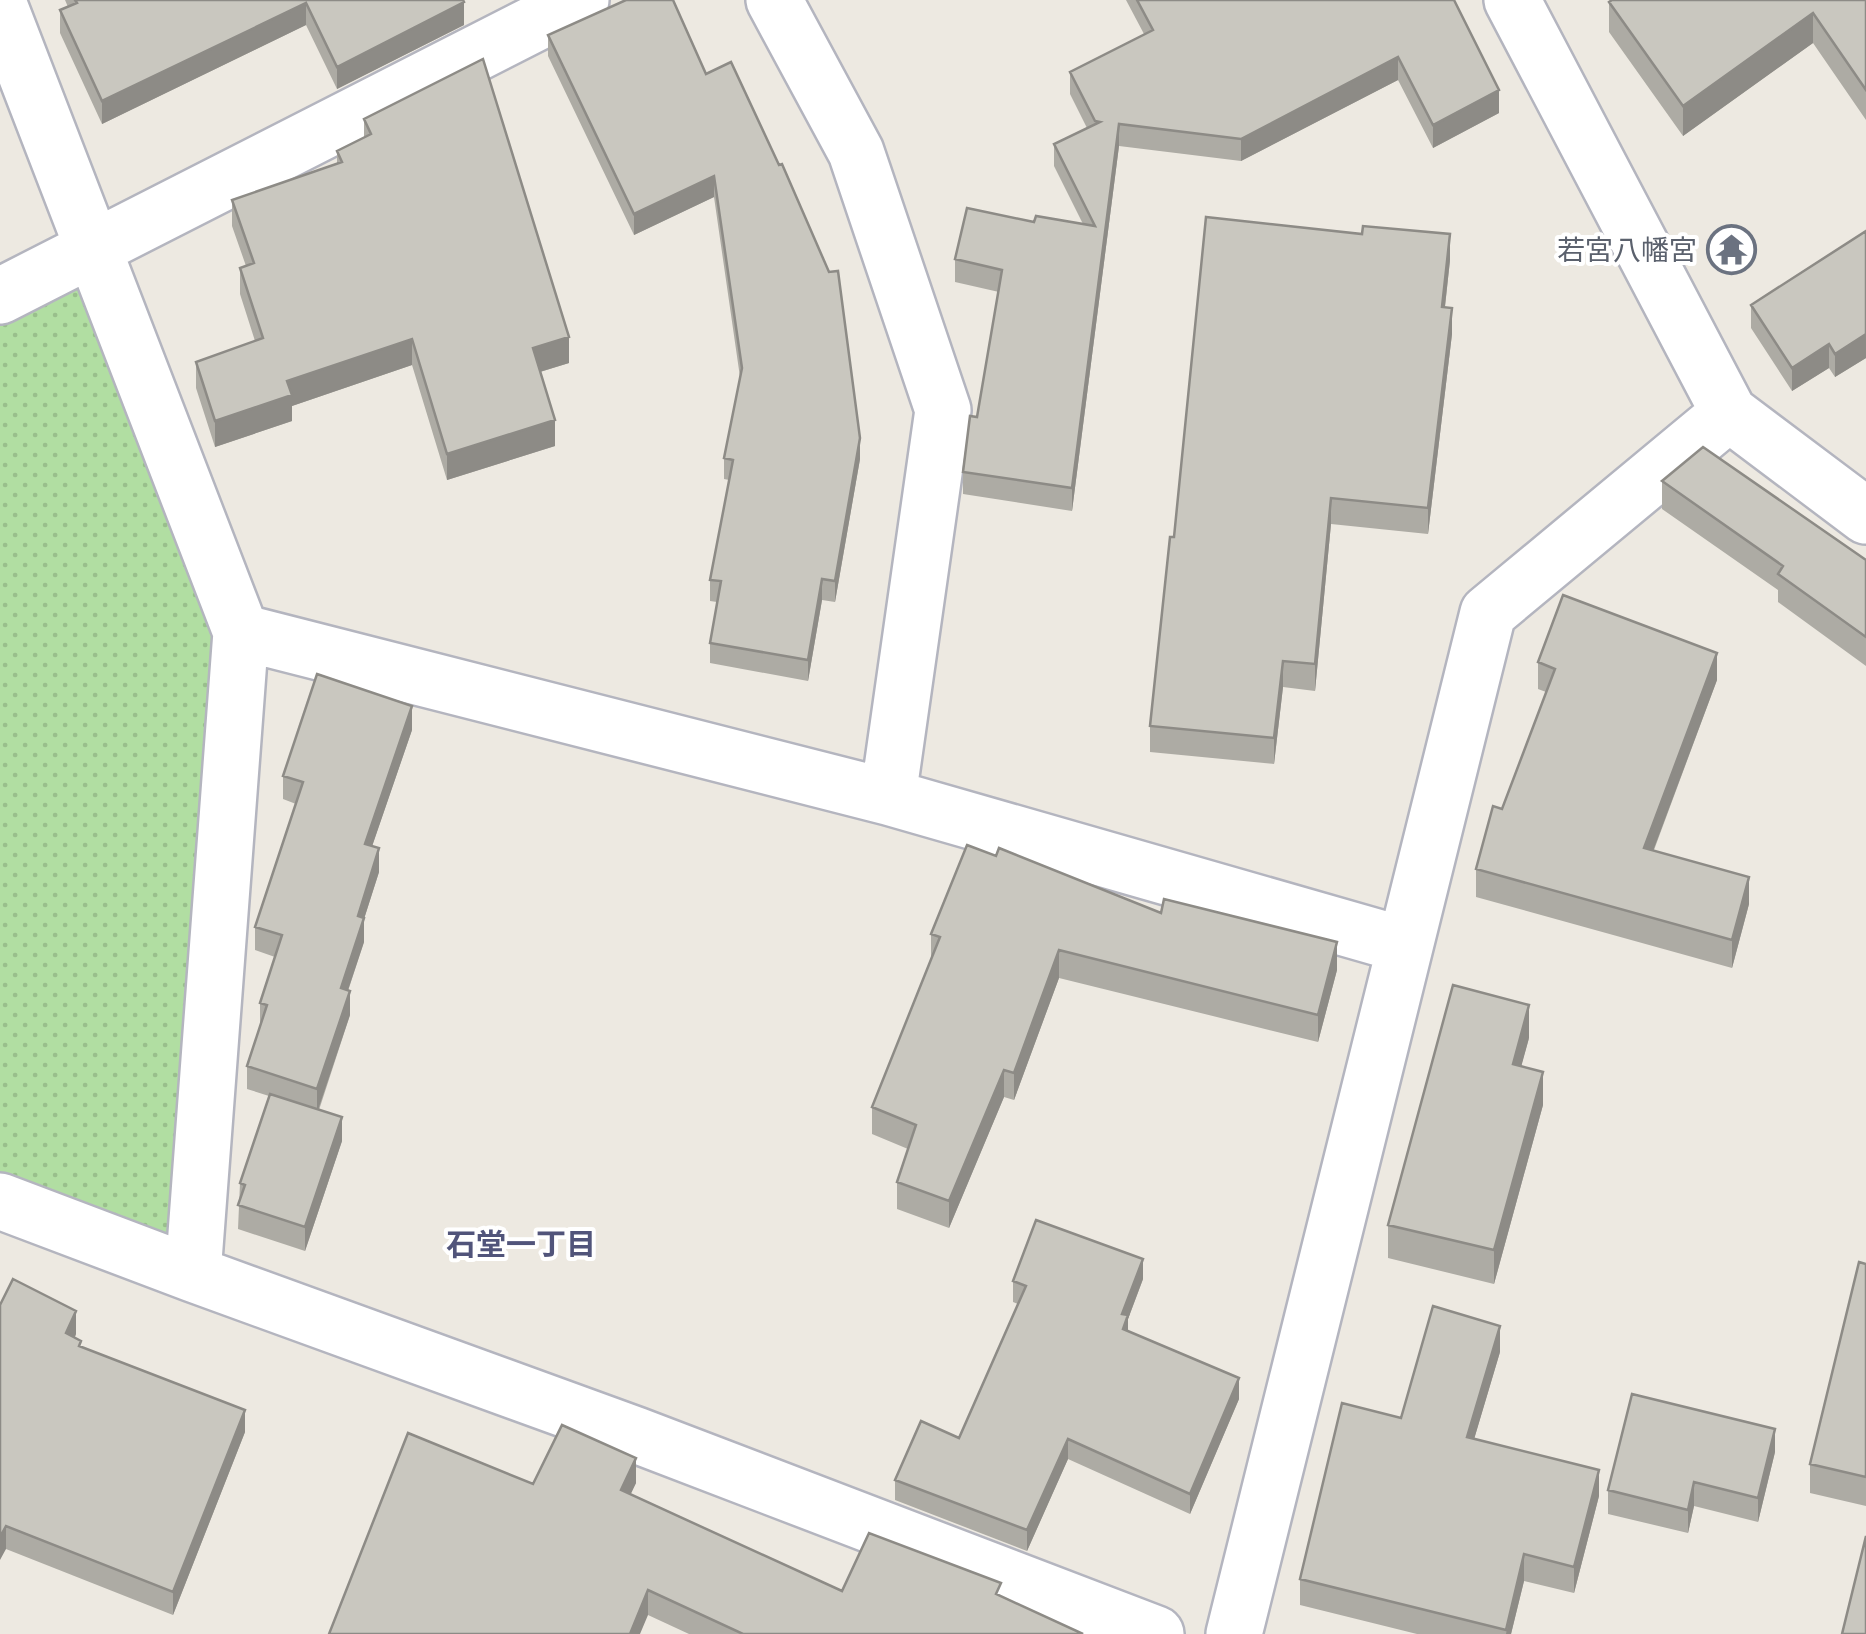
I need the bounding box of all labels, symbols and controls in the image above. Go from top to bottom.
temple icon: 若宮八幡宮 [1706,224,1758,276]
place label: 若宮八幡宮 [1557,234,1697,267]
district label: 石堂一丁目 [446,1227,596,1262]

